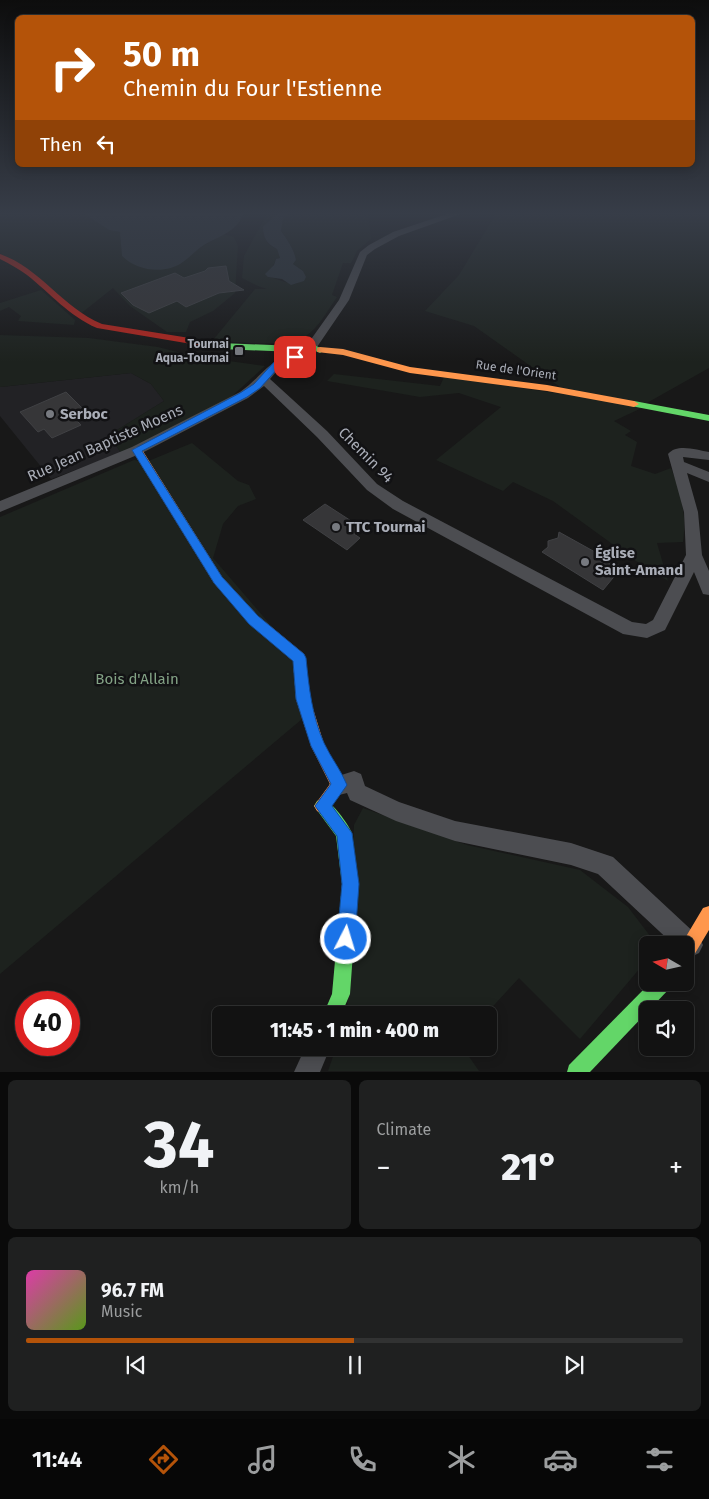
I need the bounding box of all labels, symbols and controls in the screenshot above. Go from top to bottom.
text: 50 m [123,33,200,75]
icon: right [40,35,105,100]
text: Chemin du Four l'Estienne [123,75,382,102]
icon: left [92,130,120,158]
text: Then [40,133,82,156]
pin [274,336,316,378]
place label: Tournai Aqua-Tournai [155,337,229,365]
icon: arrive [281,343,309,371]
marker: Tournai Aqua-Tournai [233,345,245,357]
street label: Rue de l'Orient [475,357,558,383]
street label: Rue Jean Baptiste Moens [25,401,185,485]
place label: Serboc [60,405,109,423]
marker: Serboc [44,408,56,420]
street label: Chemin 94 [335,424,397,486]
place label: TTC Tournai [346,518,426,536]
marker: TTC Tournai [330,521,342,533]
place label: Église Saint-Amand [595,544,683,579]
marker: Église Saint-Amand [579,556,591,568]
park label: Bois d'Allain [95,670,179,688]
position arrow [319,912,371,964]
north arrow [639,936,694,991]
map controls [639,936,694,1056]
speed limit sign: 40 [15,991,80,1056]
button: sound [639,1001,694,1056]
text: 11:45 · 1 min · 400 m [270,1019,439,1042]
text: 34 [144,1106,214,1184]
text: Climate [377,1120,431,1139]
text: 21° [501,1144,558,1190]
text: − [377,1151,391,1184]
text: + [669,1151,683,1184]
text: km/h [159,1178,199,1197]
text: 96.7 FM [101,1279,164,1302]
text: Music [101,1302,142,1321]
icon: previous [122,1351,150,1379]
icon: pause [341,1351,369,1379]
icon: next [560,1351,588,1379]
icon: directions [146,1442,181,1477]
icon: music [245,1442,280,1477]
icon: phone [345,1442,380,1477]
icon: climate [444,1442,479,1477]
icon: car [543,1442,578,1477]
icon: filters [642,1442,677,1477]
text: 11:44 [32,1446,82,1473]

